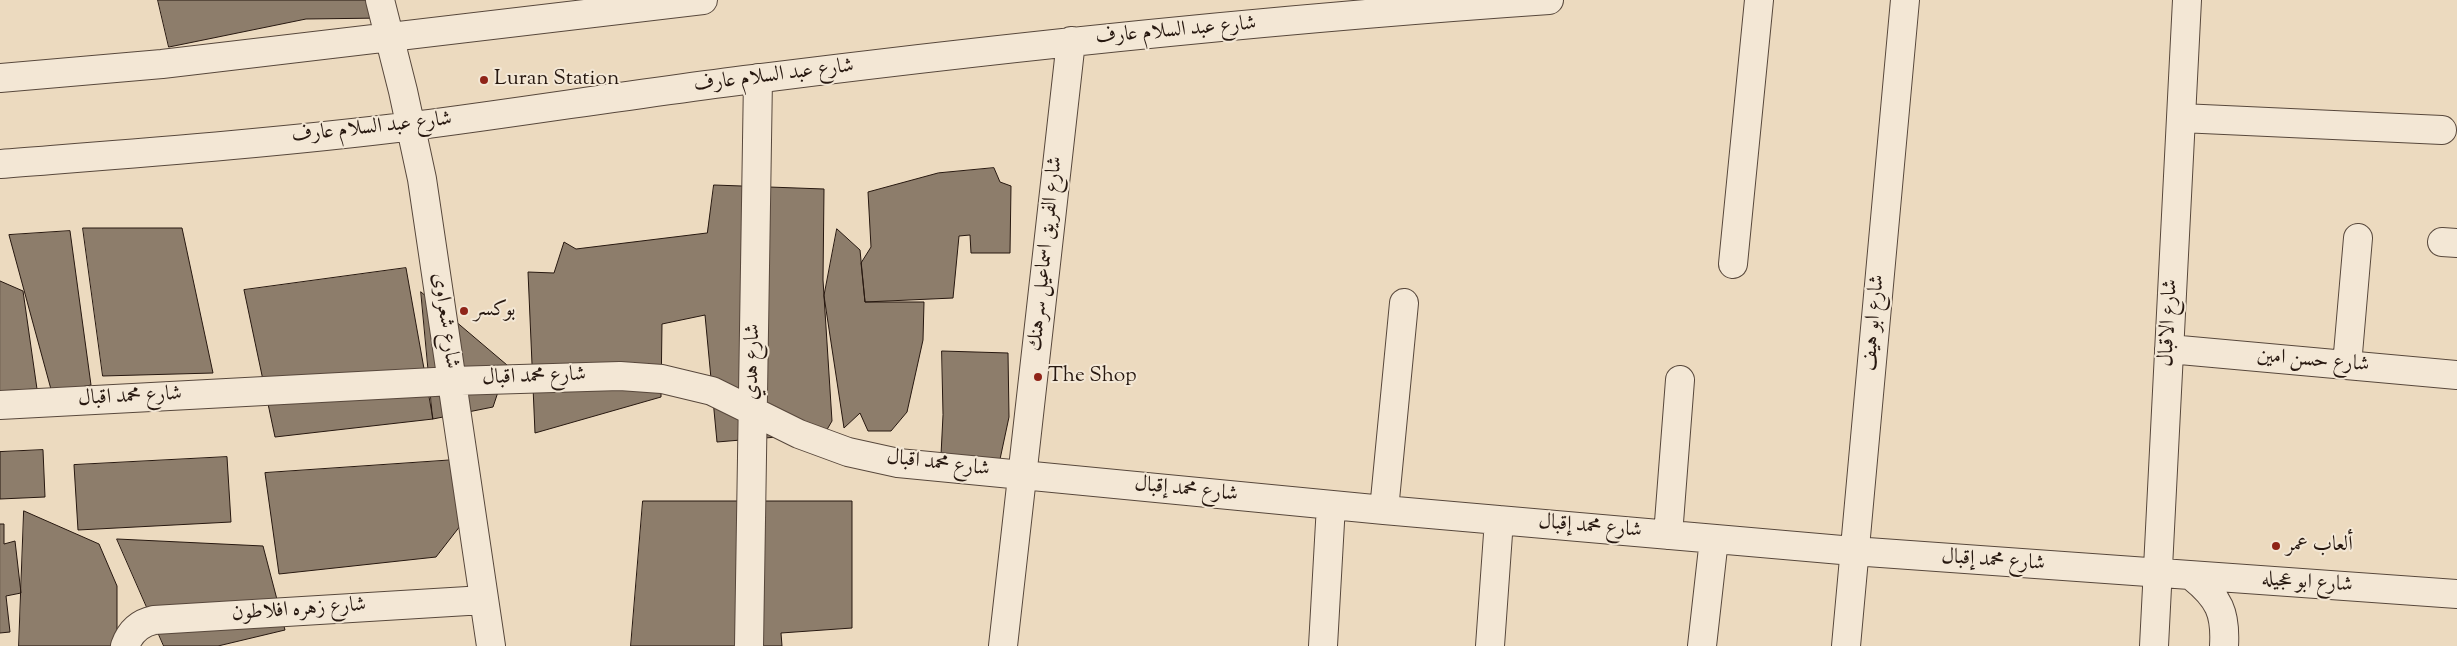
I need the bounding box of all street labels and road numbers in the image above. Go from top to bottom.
street label: شارع عبد السلام عارف [1095,12,1257,52]
street label: شارع عبد السلام عارف [693,55,855,99]
street label: شارع عبد السلام عارف [291,108,453,150]
street label: شارع الفريق اسماعيل سرهنك [1024,155,1070,353]
street label: شارع شعراوى [425,271,463,371]
street label: شارع ابو هيف [1858,274,1892,372]
street label: شارع الاقبال [2155,279,2185,367]
street label: شارع هدي [741,324,767,400]
street label: شارع حسن امين [2256,345,2370,379]
street label: شارع محمد اقبال [482,364,586,392]
street label: شارع محمد اقبال [77,383,183,413]
street label: شارع محمد اقبال [885,446,991,484]
street label: شارع محمد إقبال [1133,473,1239,509]
street label: شارع محمد إقبال [1537,511,1643,545]
street label: شارع محمد إقبال [1940,546,2046,578]
street label: شارع ابو عجيله [2261,568,2353,600]
street label: شارع زهره افلاطون [231,594,367,628]

